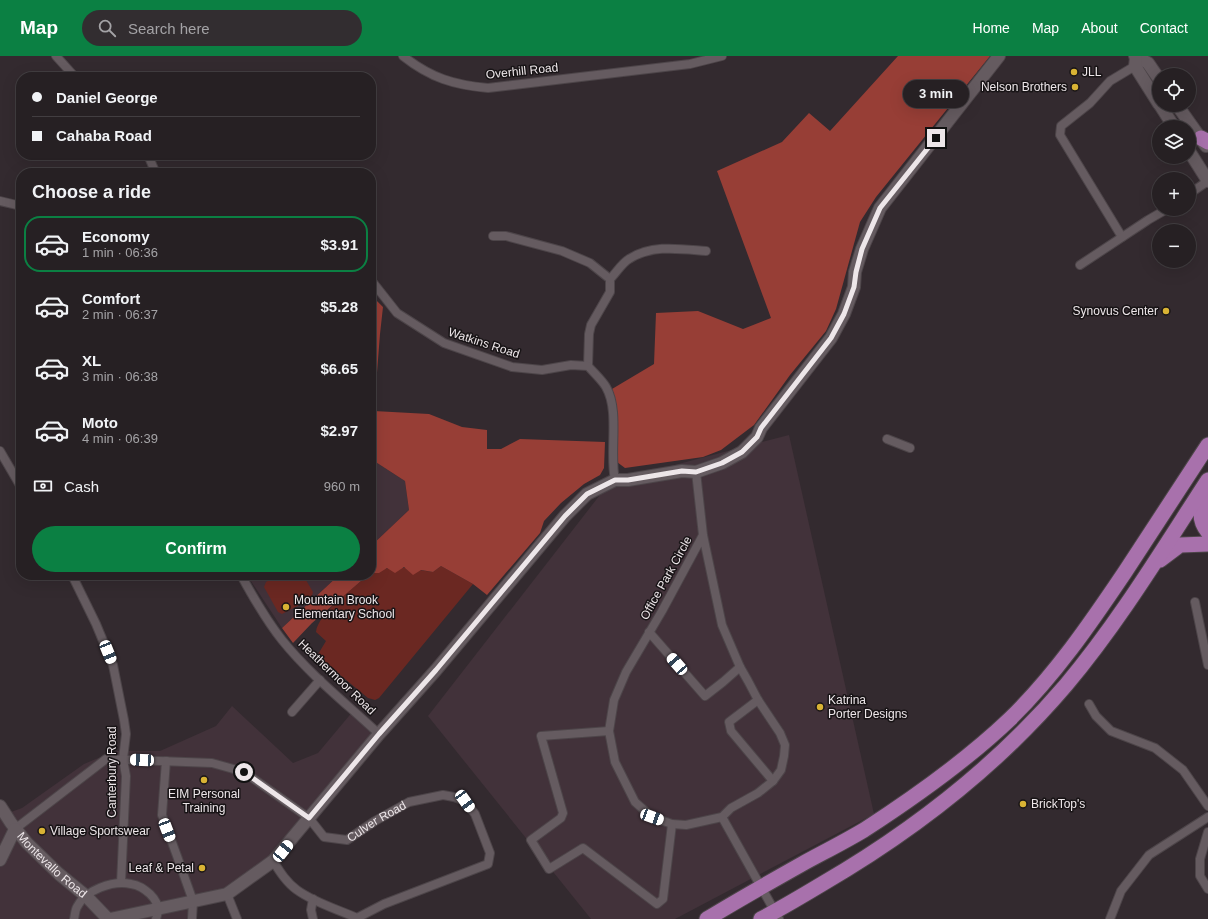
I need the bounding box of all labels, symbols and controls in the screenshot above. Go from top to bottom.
search box [82,10,362,46]
text: Map [20,17,58,38]
icon: search [96,17,118,39]
text: Search here [128,20,210,37]
text: Home [973,20,1010,36]
text: Map [1032,20,1059,36]
text: About [1081,20,1118,36]
text: Contact [1140,20,1188,36]
street label: Overhill Road [485,60,559,82]
place label: JLL [1082,65,1102,79]
marker: JLL [1069,67,1079,77]
map controls [1152,68,1196,268]
button: locate [1152,68,1196,112]
callout: 3 min [903,80,969,108]
place label: Nelson Brothers [981,80,1067,94]
marker: Nelson Brothers [1070,82,1080,92]
text: 3 min [919,86,953,101]
text: Daniel George [56,89,158,106]
button: layers [1152,120,1196,164]
text: Cahaba Road [56,127,152,144]
route end [927,129,945,147]
button: + [1152,172,1196,216]
text: Choose a ride [32,182,151,202]
button: − [1152,224,1196,268]
icon: car [34,226,70,262]
text: Economy [82,228,150,245]
text: $3.91 [320,236,358,253]
text: 1 min · 06:36 [82,245,158,260]
icon: car [34,288,70,324]
text: Comfort [82,290,140,307]
text: $5.28 [320,298,358,315]
place label: Synovus Center [1073,304,1158,318]
marker: Synovus Center [1161,306,1171,316]
text: 2 min · 06:37 [82,307,158,322]
street label: Watkins Road [447,325,521,361]
icon: car [34,350,70,386]
text: XL [82,352,101,369]
text: $6.65 [320,360,358,377]
text: 3 min · 06:38 [82,369,158,384]
icon: car [34,412,70,448]
text: Moto [82,414,118,431]
text: $2.97 [320,422,358,439]
text: 4 min · 06:39 [82,431,158,446]
icon: cash [32,475,54,497]
text: Cash [64,478,99,495]
text: 960 m [324,479,360,494]
button: Confirm [32,526,360,572]
street label: Office Park Circle [637,534,695,622]
place label: Mountain Brook Elementary School [294,593,395,621]
marker: Mountain Brook Elementary School [281,602,291,612]
street label: Heathermoor Road [295,637,379,717]
car [98,639,118,665]
car [665,651,689,677]
place label: Katrina Porter Designs [828,693,907,721]
marker: Katrina Porter Designs [815,702,825,712]
street label: Canterbury Road [105,726,119,818]
car [130,753,154,767]
route start [235,763,253,781]
marker: EIM Personal Training [199,775,209,785]
place label: EIM Personal Training [168,787,240,815]
car [453,788,477,814]
place label: BrickTop's [1031,797,1085,811]
street label: Culver Road [344,798,408,845]
marker: BrickTop's [1018,799,1028,809]
car [639,807,665,827]
car [157,817,177,843]
place label: Village Sportswear [50,824,150,838]
marker: Village Sportswear [37,826,47,836]
street label: Montevallo Road [14,829,90,901]
car [271,838,295,864]
place label: Leaf & Petal [129,861,194,875]
marker: Leaf & Petal [197,863,207,873]

